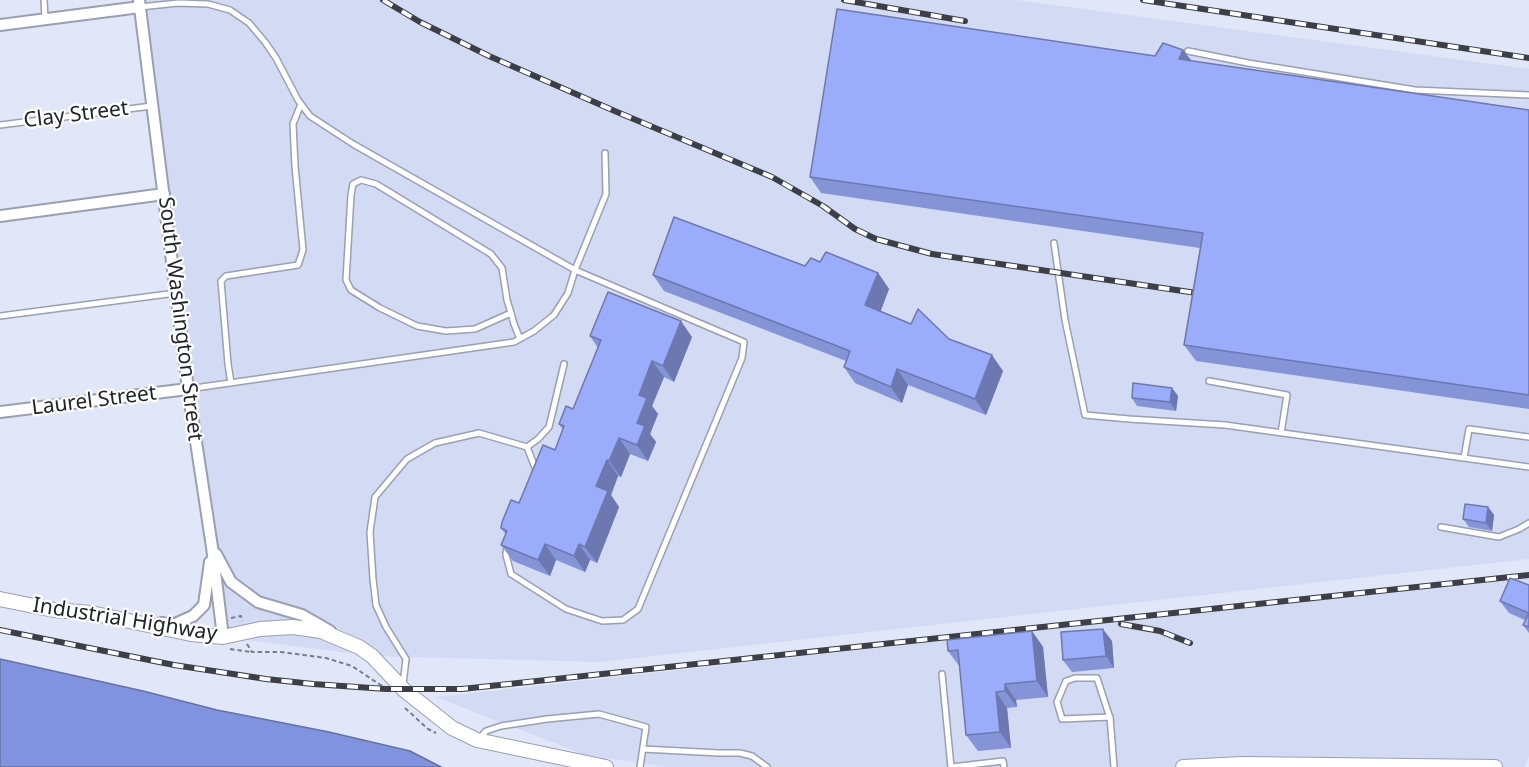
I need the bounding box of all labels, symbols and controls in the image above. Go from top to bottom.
street label: Clay Street [22,96,130,134]
street label: South Washington Street [153,195,207,443]
street label: Laurel Street [30,381,158,421]
street label: Industrial Highway [31,593,219,647]

